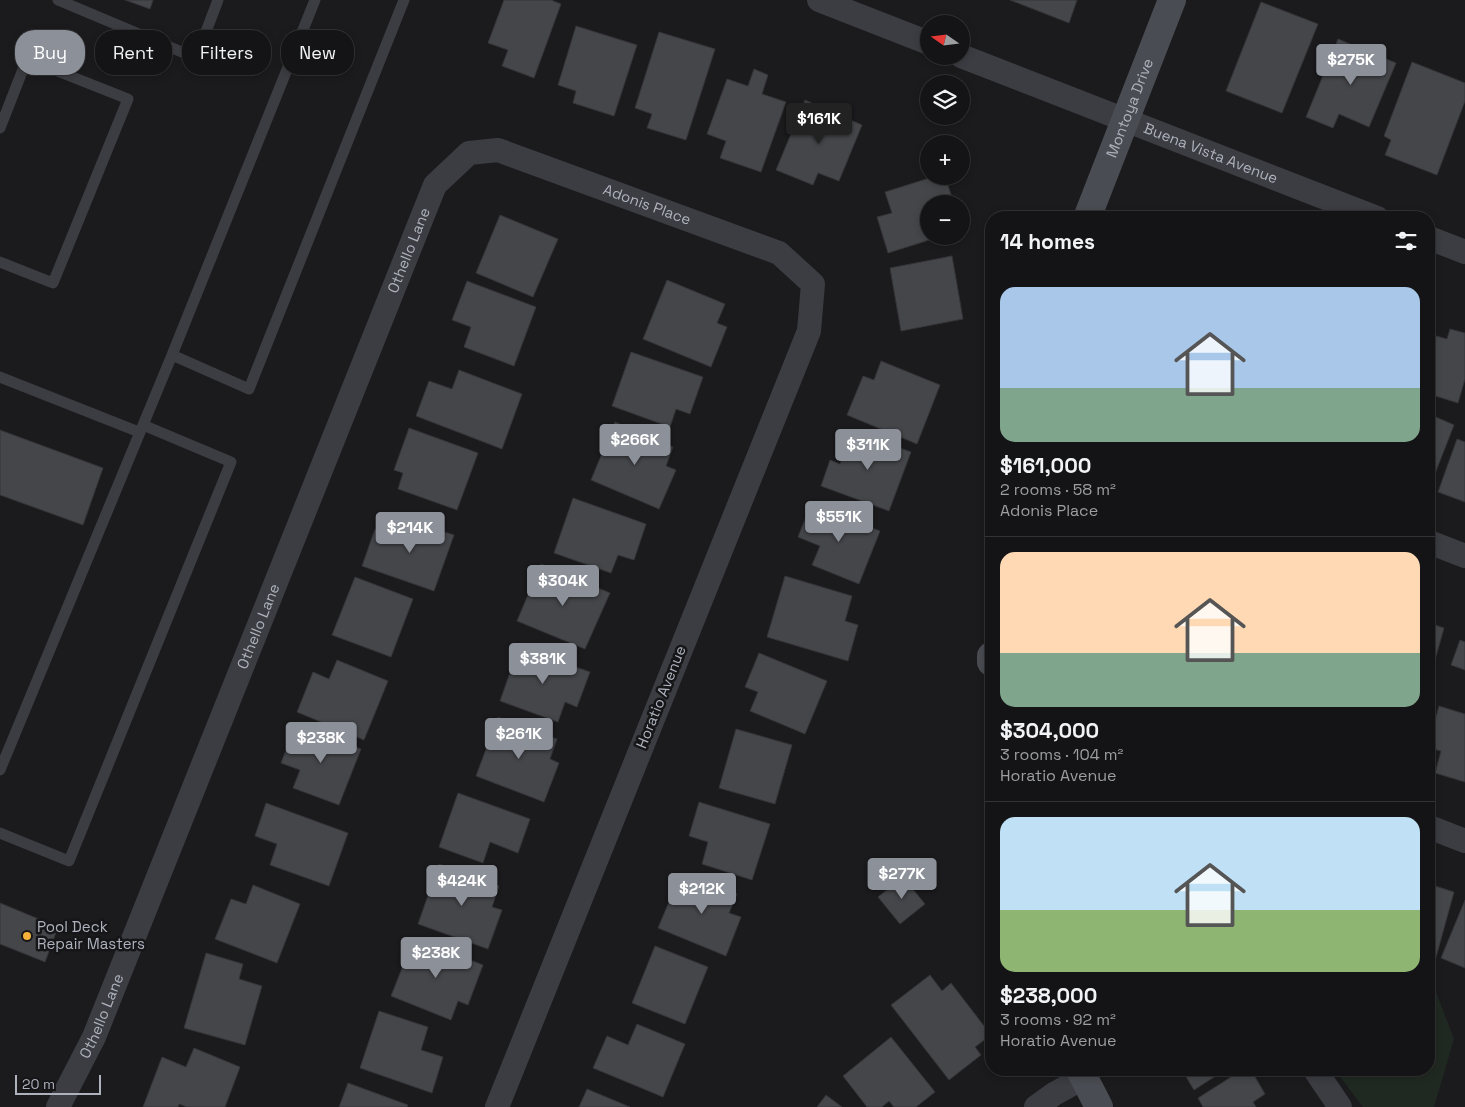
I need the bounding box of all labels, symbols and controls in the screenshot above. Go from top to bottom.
north arrow [920,15,970,65]
map controls [920,15,970,245]
chip: Buy [15,30,85,75]
chip: Rent [95,30,172,75]
chip: Filters [182,30,271,75]
chip: New [281,30,354,75]
pin: $275K [1316,44,1386,86]
text: $275K [1327,49,1375,70]
street label: Montoya Drive [1102,55,1157,160]
button: layers [920,75,970,125]
pin: $161K [784,102,854,145]
text: $161K [797,108,841,129]
street label: Buena Vista Avenue [1141,118,1281,188]
button: + [920,135,970,185]
street label: Adonis Place [601,179,694,229]
button: − [920,195,970,245]
street label: Othello Lane [383,205,434,296]
icon: filters [1392,227,1420,255]
text: 14 homes [1000,228,1095,255]
icon: home [1165,319,1255,409]
pin: $266K [600,424,670,466]
pin: $311K [833,428,903,471]
text: $266K [611,429,660,450]
text: $311K [846,434,890,455]
text: $161,000 [1000,452,1091,479]
text: 2 rooms · 58 m² [1000,479,1116,500]
pin: $551K [804,500,874,543]
text: Adonis Place [1000,500,1098,521]
text: $551K [816,506,862,527]
pin: $214K [375,512,445,554]
text: $214K [387,517,433,538]
pin: $304K [528,564,598,607]
text: $304K [538,570,588,591]
street label: Othello Lane [232,581,284,672]
icon: home [1165,585,1255,675]
pin: $381K [508,642,578,685]
street label: Horatio Avenue [631,643,690,751]
text: $381K [520,648,566,669]
text: $304,000 [1000,717,1099,744]
pin: $261K [484,718,554,760]
pin: $238K [286,722,356,764]
text: $261K [496,723,542,744]
text: $238K [297,727,345,748]
text: 3 rooms · 104 m² [1000,744,1123,765]
text: Horatio Avenue [1000,765,1116,786]
icon: home [1165,850,1255,940]
pin: $277K [867,858,937,900]
text: $277K [879,863,925,884]
pin: $424K [427,864,497,907]
text: $424K [437,870,487,891]
pin: $212K [667,872,737,915]
text: $212K [679,878,725,899]
place label: Pool Deck Repair Masters [37,917,145,953]
marker: Pool Deck Repair Masters [21,930,33,942]
pin: $238K [401,936,471,979]
text: $238K [412,942,460,963]
street label: Othello Lane [75,970,127,1062]
text: $238,000 [1000,982,1097,1009]
text: 3 rooms · 92 m² [1000,1009,1116,1030]
text: Horatio Avenue [1000,1030,1116,1051]
scale bar [15,1072,101,1095]
text: 20 m [22,1075,55,1093]

